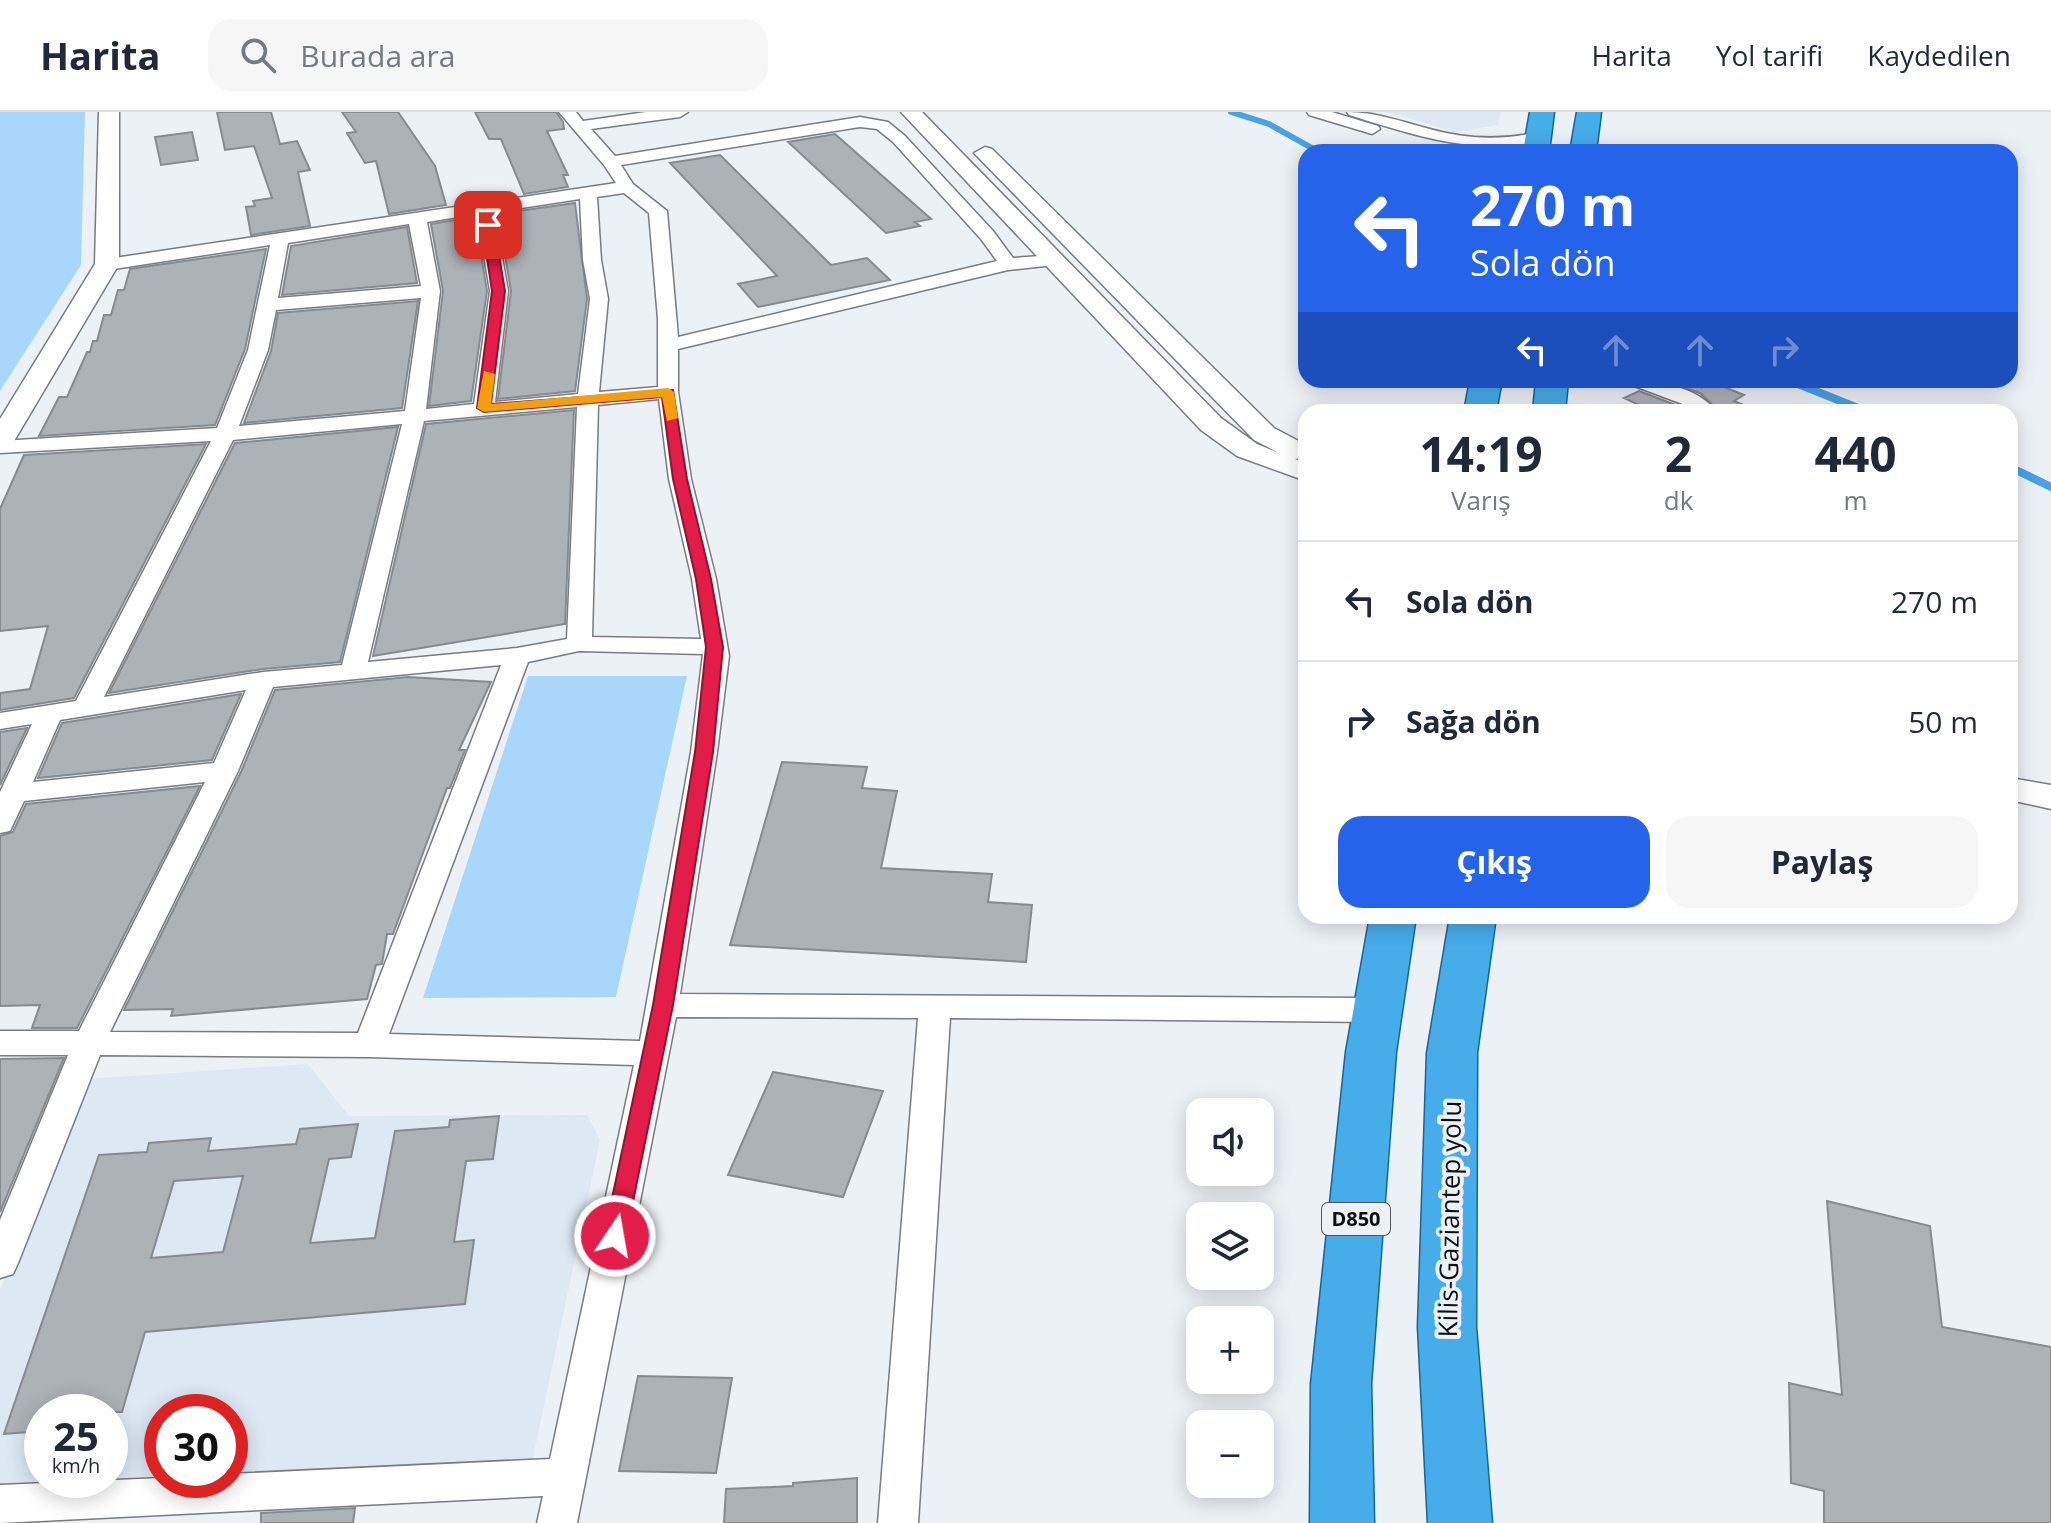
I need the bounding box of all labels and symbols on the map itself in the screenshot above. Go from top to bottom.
pin [454,191,522,259]
street label: Kilis-Gaziantep yolu [1429,1100,1469,1338]
position arrow [573,1194,657,1278]
road number: D850 [1322,1203,1390,1235]
speed limit sign: 30 [144,1394,248,1498]

